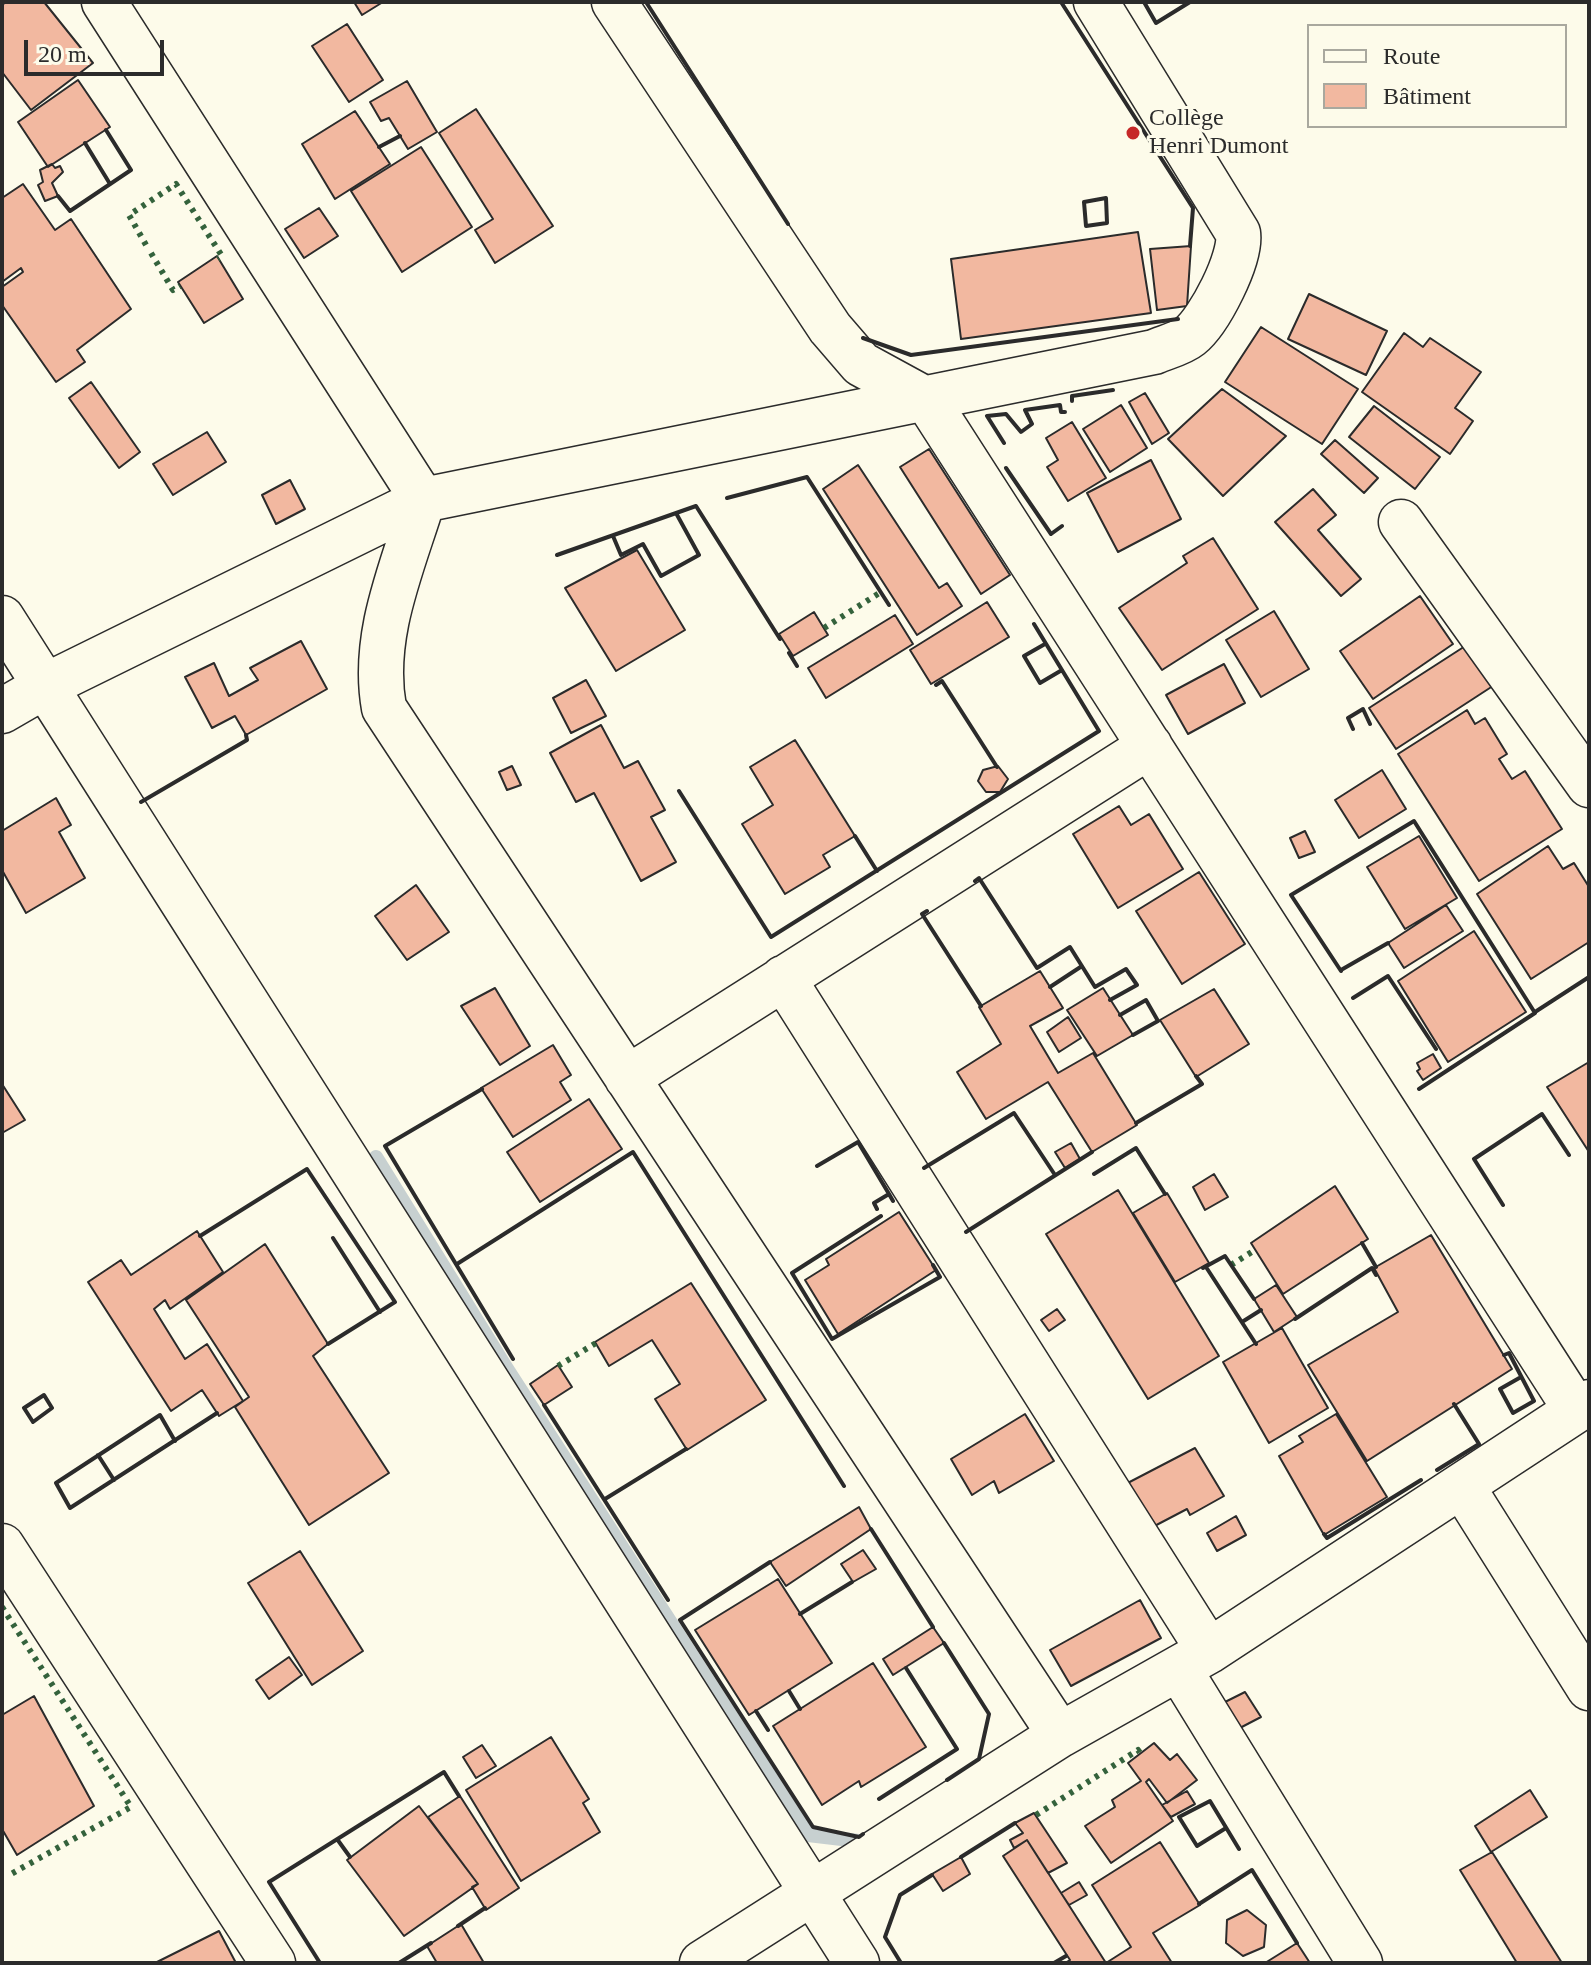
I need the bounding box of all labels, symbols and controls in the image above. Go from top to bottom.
scale bar [28,24,168,74]
legend [1307,24,1567,128]
text: 20 m [38,41,87,67]
text: Route [1383,43,1440,69]
text: Bâtiment [1383,83,1471,109]
place label: Collège Henri Dumont [1149,105,1288,161]
marker: Collège Henri Dumont [1124,124,1142,142]

